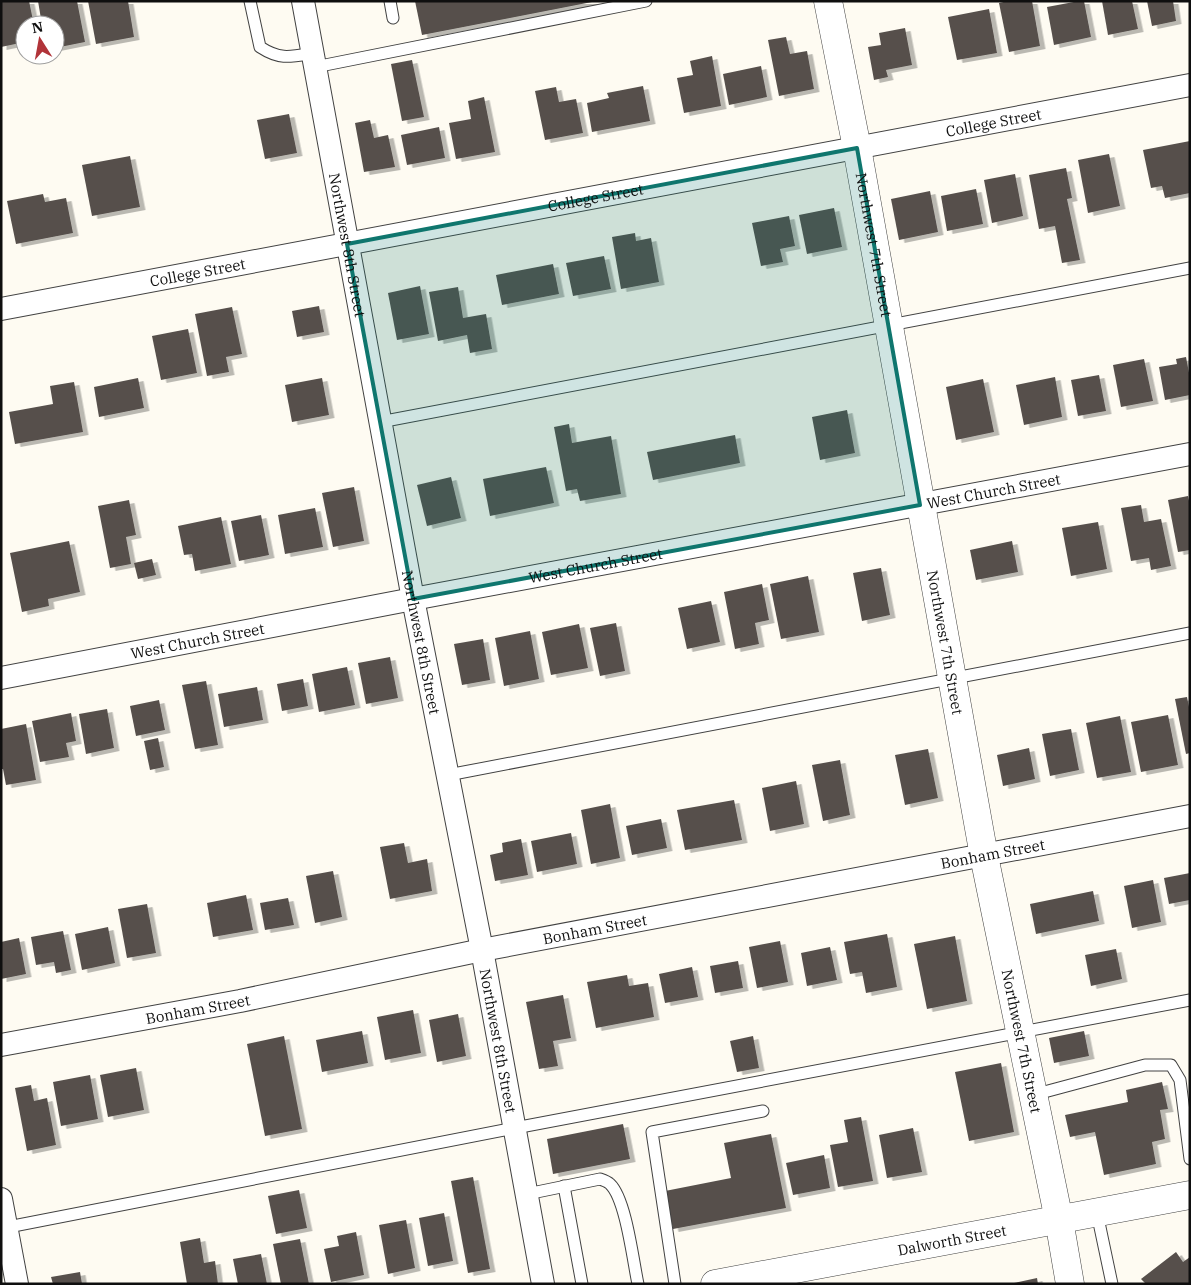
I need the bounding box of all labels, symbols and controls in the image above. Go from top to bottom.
north arrow [15,15,65,65]
text: N [30,17,45,37]
street label: College Street [944,104,1043,140]
street label: Northwest 8th Street [325,171,370,319]
street label: Northwest 7th Street [852,171,897,318]
street label: College Street [546,179,645,215]
street label: College Street [148,254,247,290]
street label: West Church Street [925,469,1062,512]
street label: West Church Street [527,543,664,587]
street label: Northwest 8th Street [398,569,445,716]
street label: Northwest 7th Street [923,569,968,716]
street label: West Church Street [129,618,266,662]
street label: Bonham Street [939,834,1046,873]
street label: Bonham Street [541,910,648,948]
street label: Northwest 8th Street [476,967,521,1114]
street label: Northwest 7th Street [998,967,1046,1115]
street label: Bonham Street [144,990,252,1028]
street label: Dalworth Street [896,1220,1008,1259]

